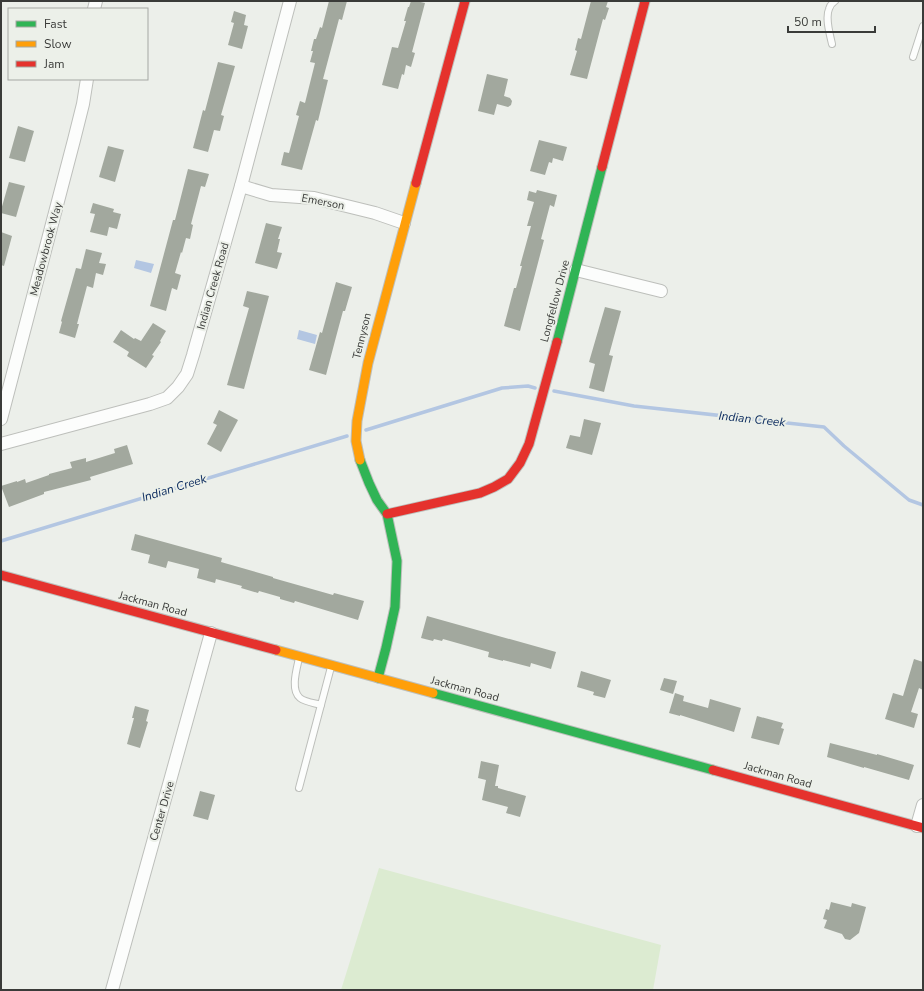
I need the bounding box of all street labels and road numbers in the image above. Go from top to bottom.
street label: Emerson [300,191,346,213]
street label: Meadowbrook Way [26,200,66,298]
street label: Indian Creek Road [193,241,233,331]
street label: Longfellow Drive [537,258,573,344]
street label: Tennyson [349,311,375,361]
street label: Jackman Road [116,587,189,620]
street label: Jackman Road [428,672,501,705]
street label: Jackman Road [741,758,814,792]
street label: Center Drive [146,779,178,843]

